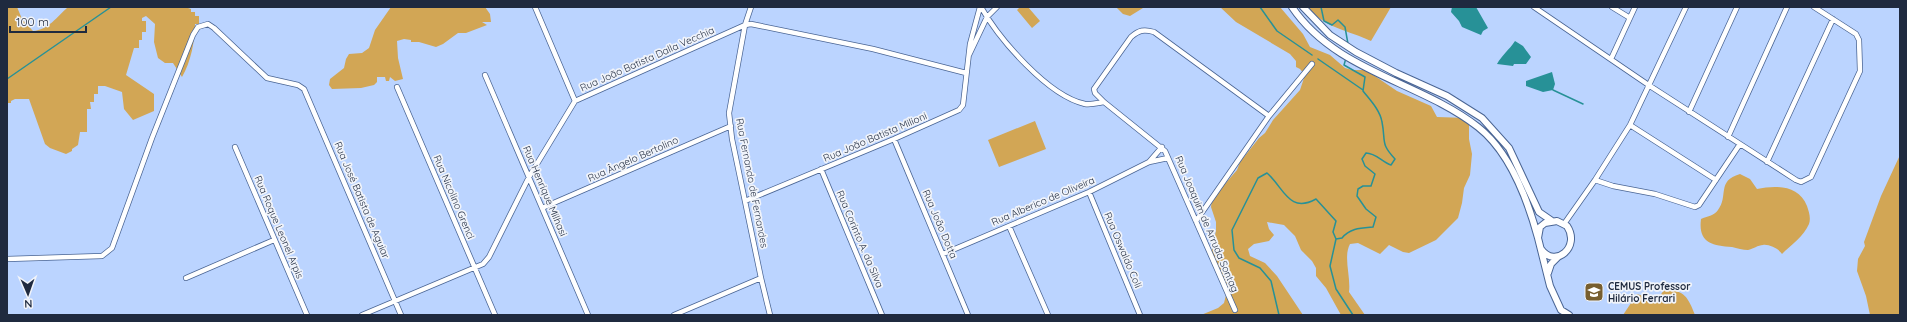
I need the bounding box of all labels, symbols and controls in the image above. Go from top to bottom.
scale bar [10,8,86,34]
text: 100 m [16,14,49,29]
street label: Rua João Batista Dalla Vecchia [578,23,716,95]
street label: Rua João Batista Milioni [821,109,929,165]
street label: Rua Fernando de Fernandes [733,117,771,249]
street label: Rua Ângelo Bertolino [586,133,680,185]
street label: Rua José Batista de Aguiar [331,140,393,261]
street label: Rua Henrique Milhasi [520,144,570,238]
street label: Rua Nicolino Grenci [430,153,478,241]
street label: Rua Joaquim de Arruda Sontag [1172,154,1242,294]
street label: Rua Alberico de Oliveira [989,173,1097,229]
street label: Rua Roque Leonel Arpis [251,174,307,281]
street label: Rua João Dotta [920,187,960,261]
street label: Rua Corinto A. da Silva [834,188,886,290]
street label: Rua Oswaldo Coli [1101,210,1145,290]
north arrow [8,274,48,314]
place label: CEMUS Professor Hilário Ferrari [1608,280,1691,305]
school or university icon: CEMUS Professor Hilário Ferrari [1583,281,1605,303]
text: N [24,297,33,311]

